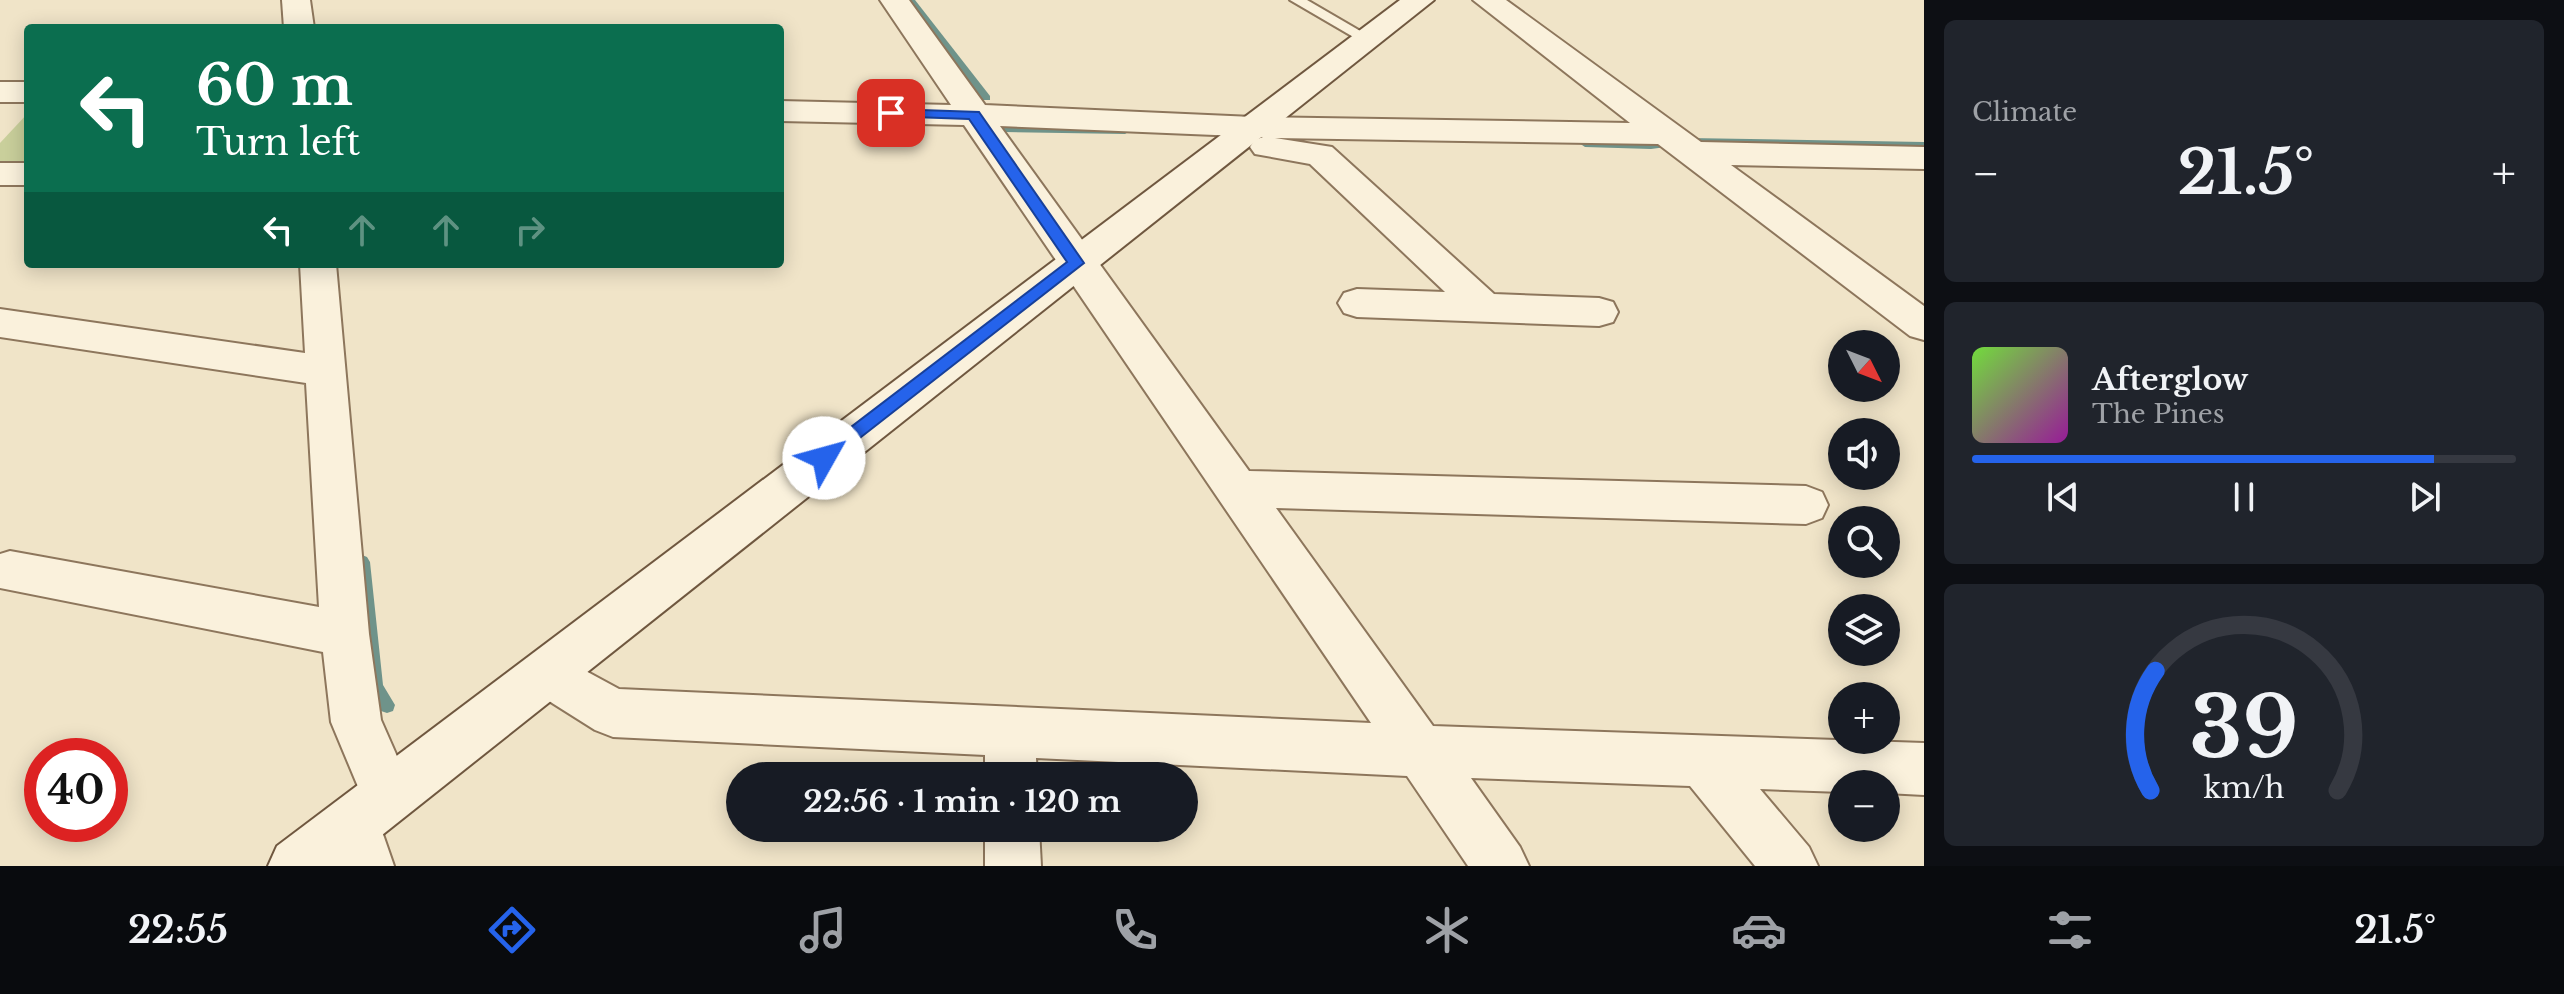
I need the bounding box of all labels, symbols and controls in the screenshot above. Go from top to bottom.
text: 60 m [196,51,353,120]
icon: left [64,56,168,160]
pin [857,79,925,147]
icon: arrive [869,91,913,135]
text: Climate [1972,96,2077,128]
text: Turn left [196,120,360,165]
text: 21.5° [2178,136,2314,210]
text: − [1972,146,2000,201]
text: + [2492,146,2516,201]
icon: left [256,208,300,252]
icon: ahead [340,208,384,252]
icon: ahead [424,208,468,252]
icon: right [508,208,552,252]
north arrow [1828,330,1900,402]
map controls [1828,330,1900,842]
text: Afterglow [2092,361,2248,398]
text: The Pines [2092,398,2224,430]
position arrow [782,416,866,500]
button: sound [1828,418,1900,490]
icon: previous [2041,475,2085,519]
icon: pause [2222,475,2266,519]
icon: next [2403,475,2447,519]
button: search [1828,506,1900,578]
button: layers [1828,594,1900,666]
text: 39 [2189,676,2299,779]
button: + [1828,682,1900,754]
speed limit sign: 40 [24,738,128,842]
button: − [1828,770,1900,842]
text: km/h [2203,770,2285,806]
text: 22:56 · 1 min · 120 m [803,783,1121,820]
icon: directions [484,902,540,958]
icon: music [795,902,851,958]
icon: phone [1107,902,1163,958]
icon: climate [1419,902,1475,958]
icon: car [1731,902,1787,958]
icon: filters [2042,902,2098,958]
text: 22:55 [128,908,228,953]
text: 21.5° [2354,908,2436,953]

